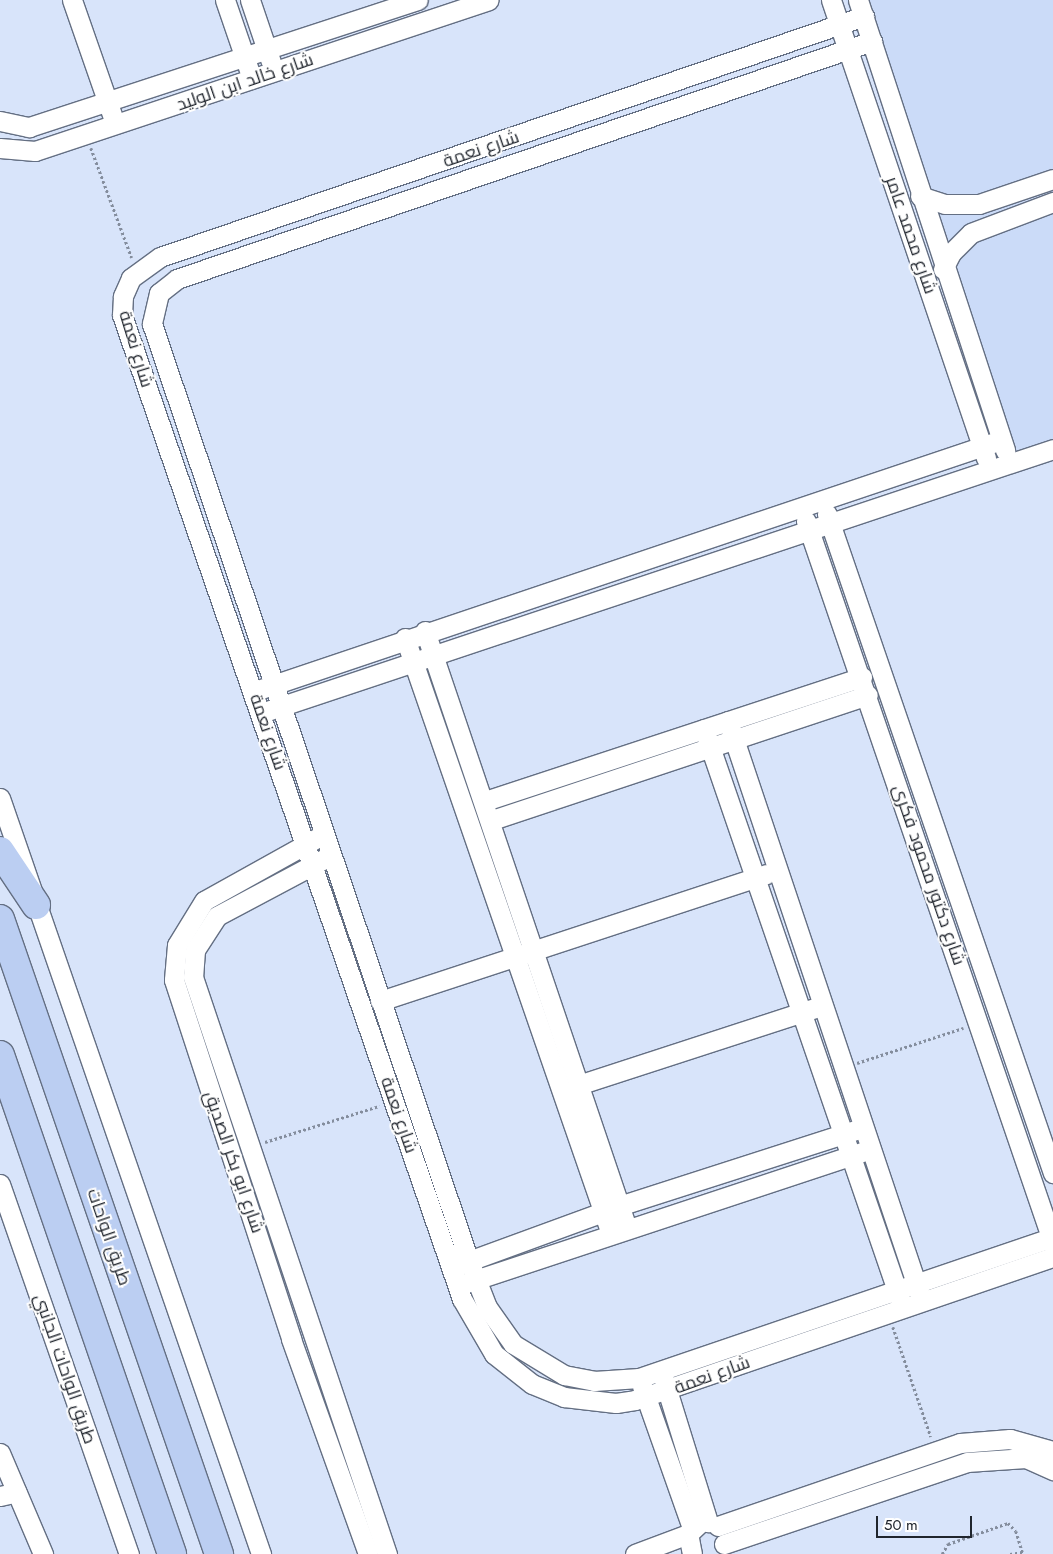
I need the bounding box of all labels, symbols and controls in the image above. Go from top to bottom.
street label: شارع خالد ابن الوليد [174,48,316,116]
street label: شارع نعمة [440,126,522,172]
street label: شارع محمد عامر [881,173,941,297]
street label: شارع نعمة [114,308,158,390]
street label: شارع نعمة [245,691,291,773]
street label: شارع دكتور محمود فكرى [888,782,970,968]
street label: شارع نعمة [376,1074,422,1156]
street label: شارع ابو بكر الصديق [200,1088,268,1236]
street label: طريق الواحات [82,1186,136,1288]
street label: طريق الواحات الجانبي [29,1291,101,1447]
street label: شارع نعمة [671,1351,753,1399]
scale bar [878,1506,974,1538]
text: 50 m [884,1514,918,1536]

